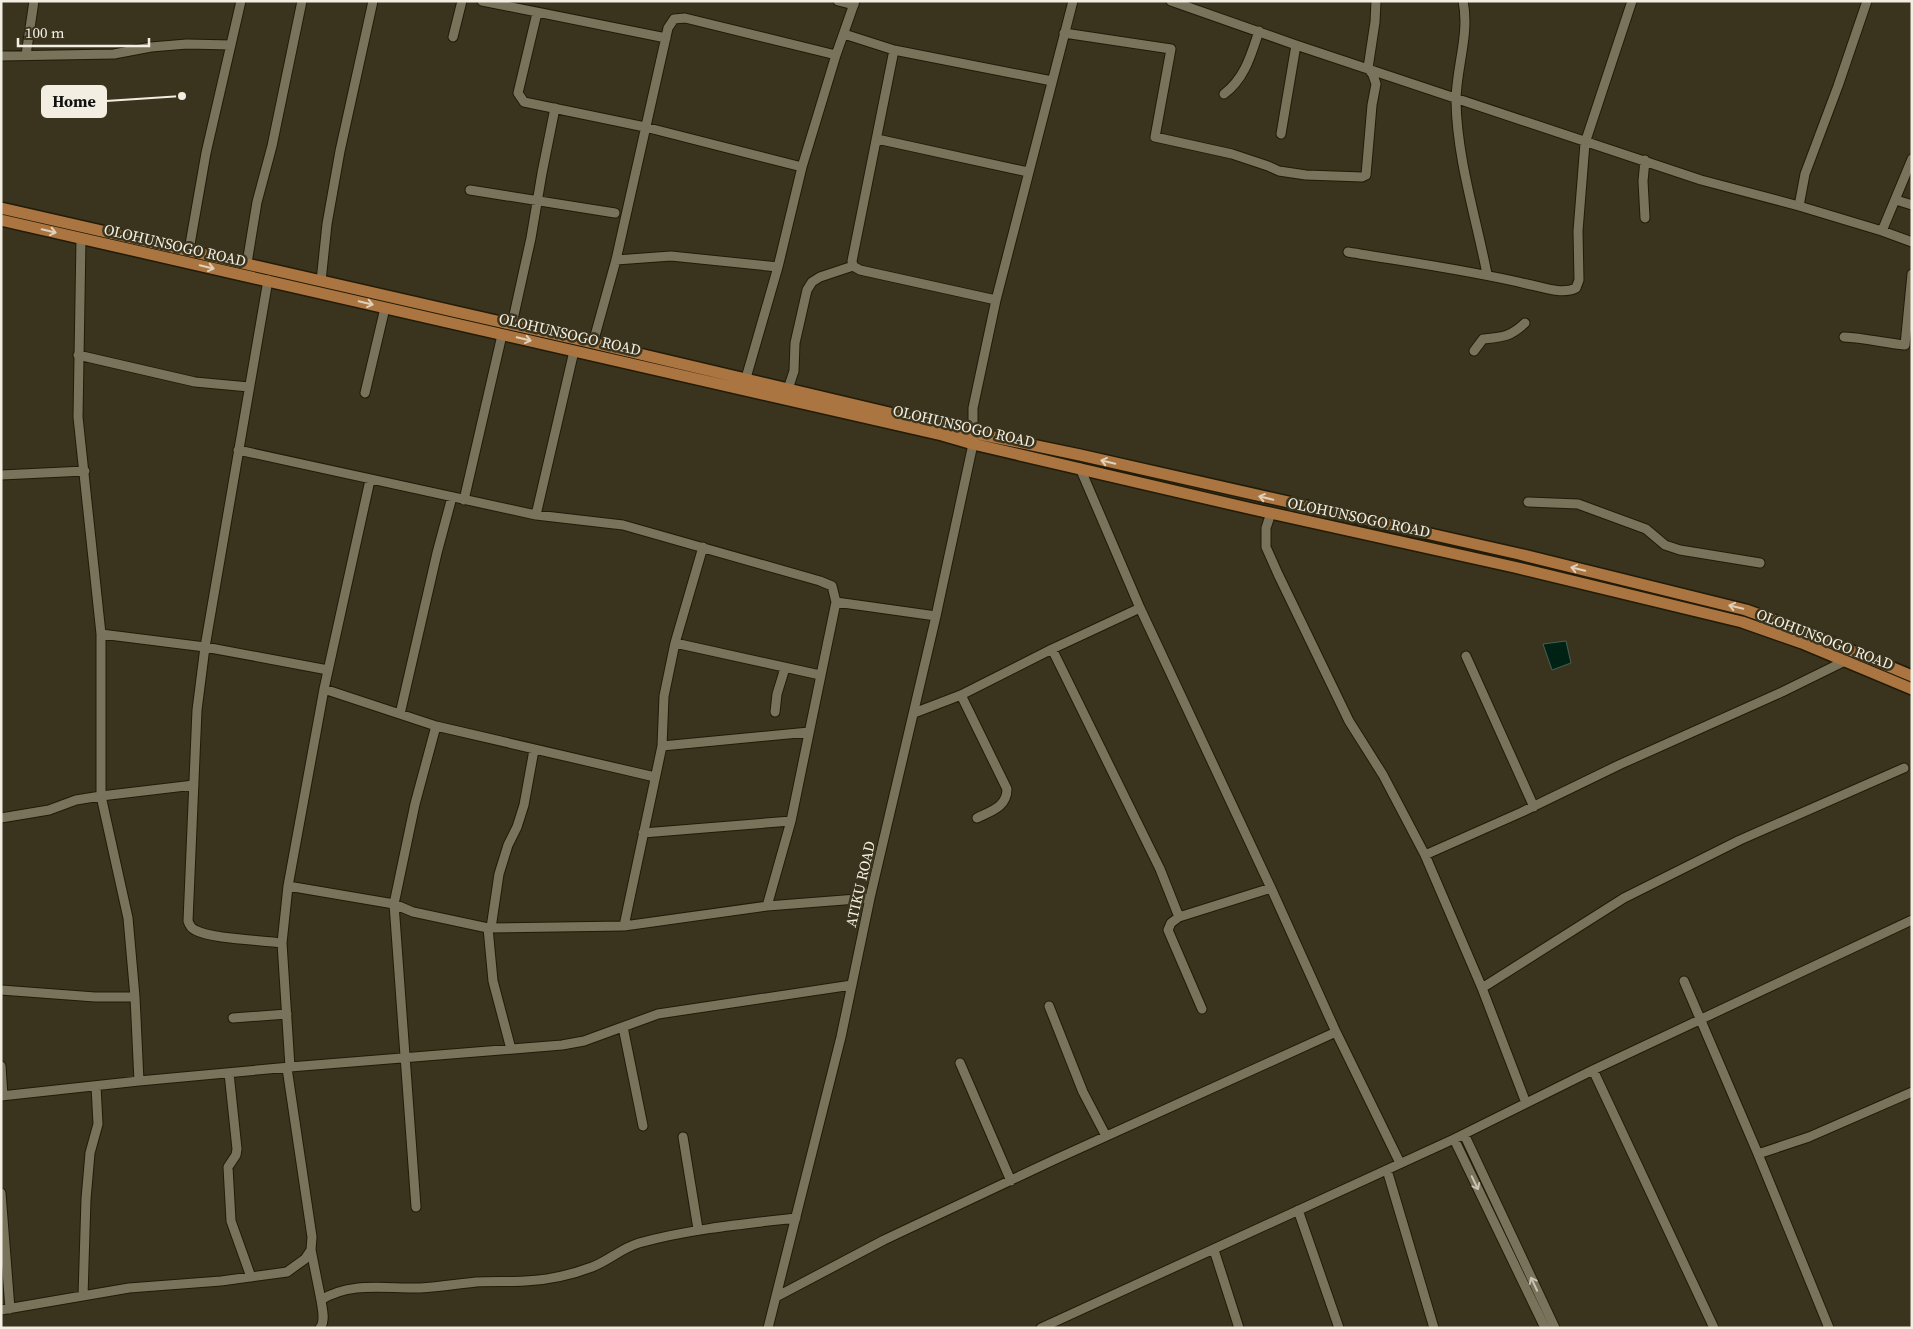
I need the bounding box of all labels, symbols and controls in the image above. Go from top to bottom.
scale bar [18,15,149,47]
text: 100 m [25,22,65,43]
callout: Home [42,86,106,117]
text: Home [52,90,96,112]
street label: OLOHUNSOGO ROAD [102,218,248,272]
one-way arrow [40,227,56,236]
one-way arrow [199,263,215,272]
one-way arrow [357,299,373,308]
street label: OLOHUNSOGO ROAD [497,307,643,361]
one-way arrow [516,335,532,344]
street label: OLOHUNSOGO ROAD [891,399,1037,453]
one-way arrow [1100,457,1116,466]
street label: OLOHUNSOGO ROAD [1286,492,1432,542]
one-way arrow [1258,493,1274,502]
one-way arrow [1571,564,1587,573]
one-way arrow [1728,602,1744,611]
street label: OLOHUNSOGO ROAD [1753,603,1897,675]
street label: ATIKU ROAD [840,839,880,929]
one-way arrow [1471,1175,1480,1190]
one-way arrow [1529,1277,1539,1292]

